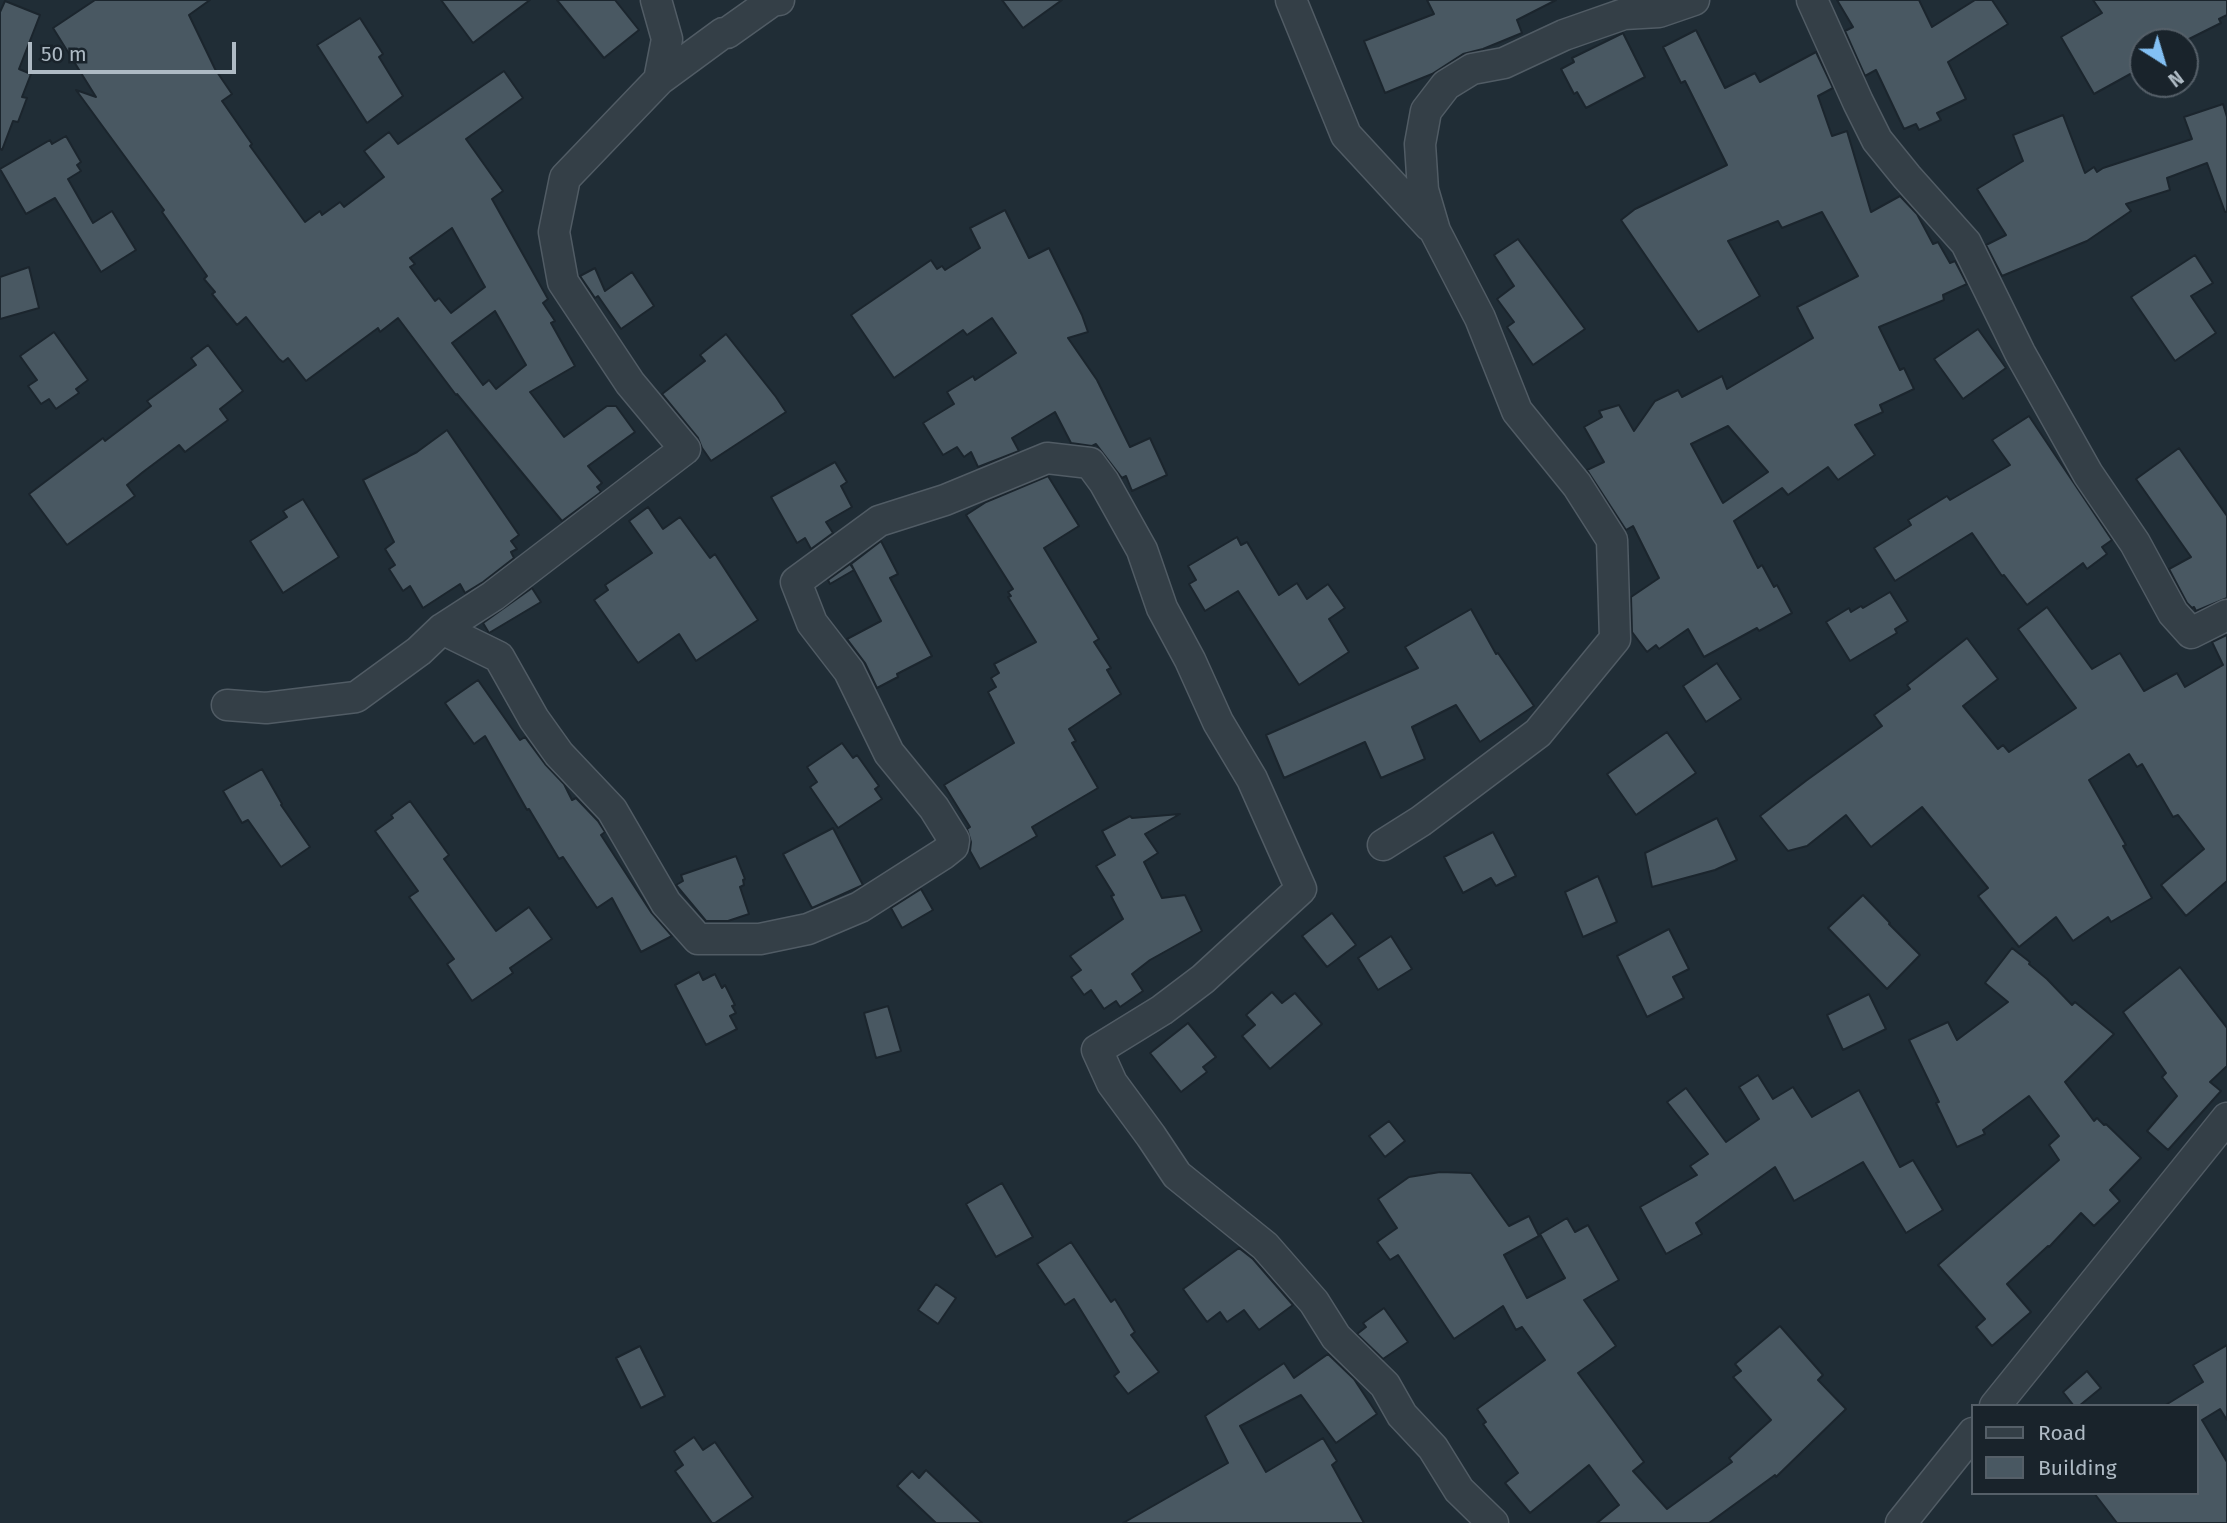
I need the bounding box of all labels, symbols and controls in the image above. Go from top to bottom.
scale bar [32,28,240,72]
north arrow [2129,28,2199,98]
text: 50 m [41,41,87,67]
text: N [2164,66,2188,92]
legend [1972,1404,2199,1495]
text: Road [2038,1420,2086,1446]
text: Building [2038,1455,2117,1481]

